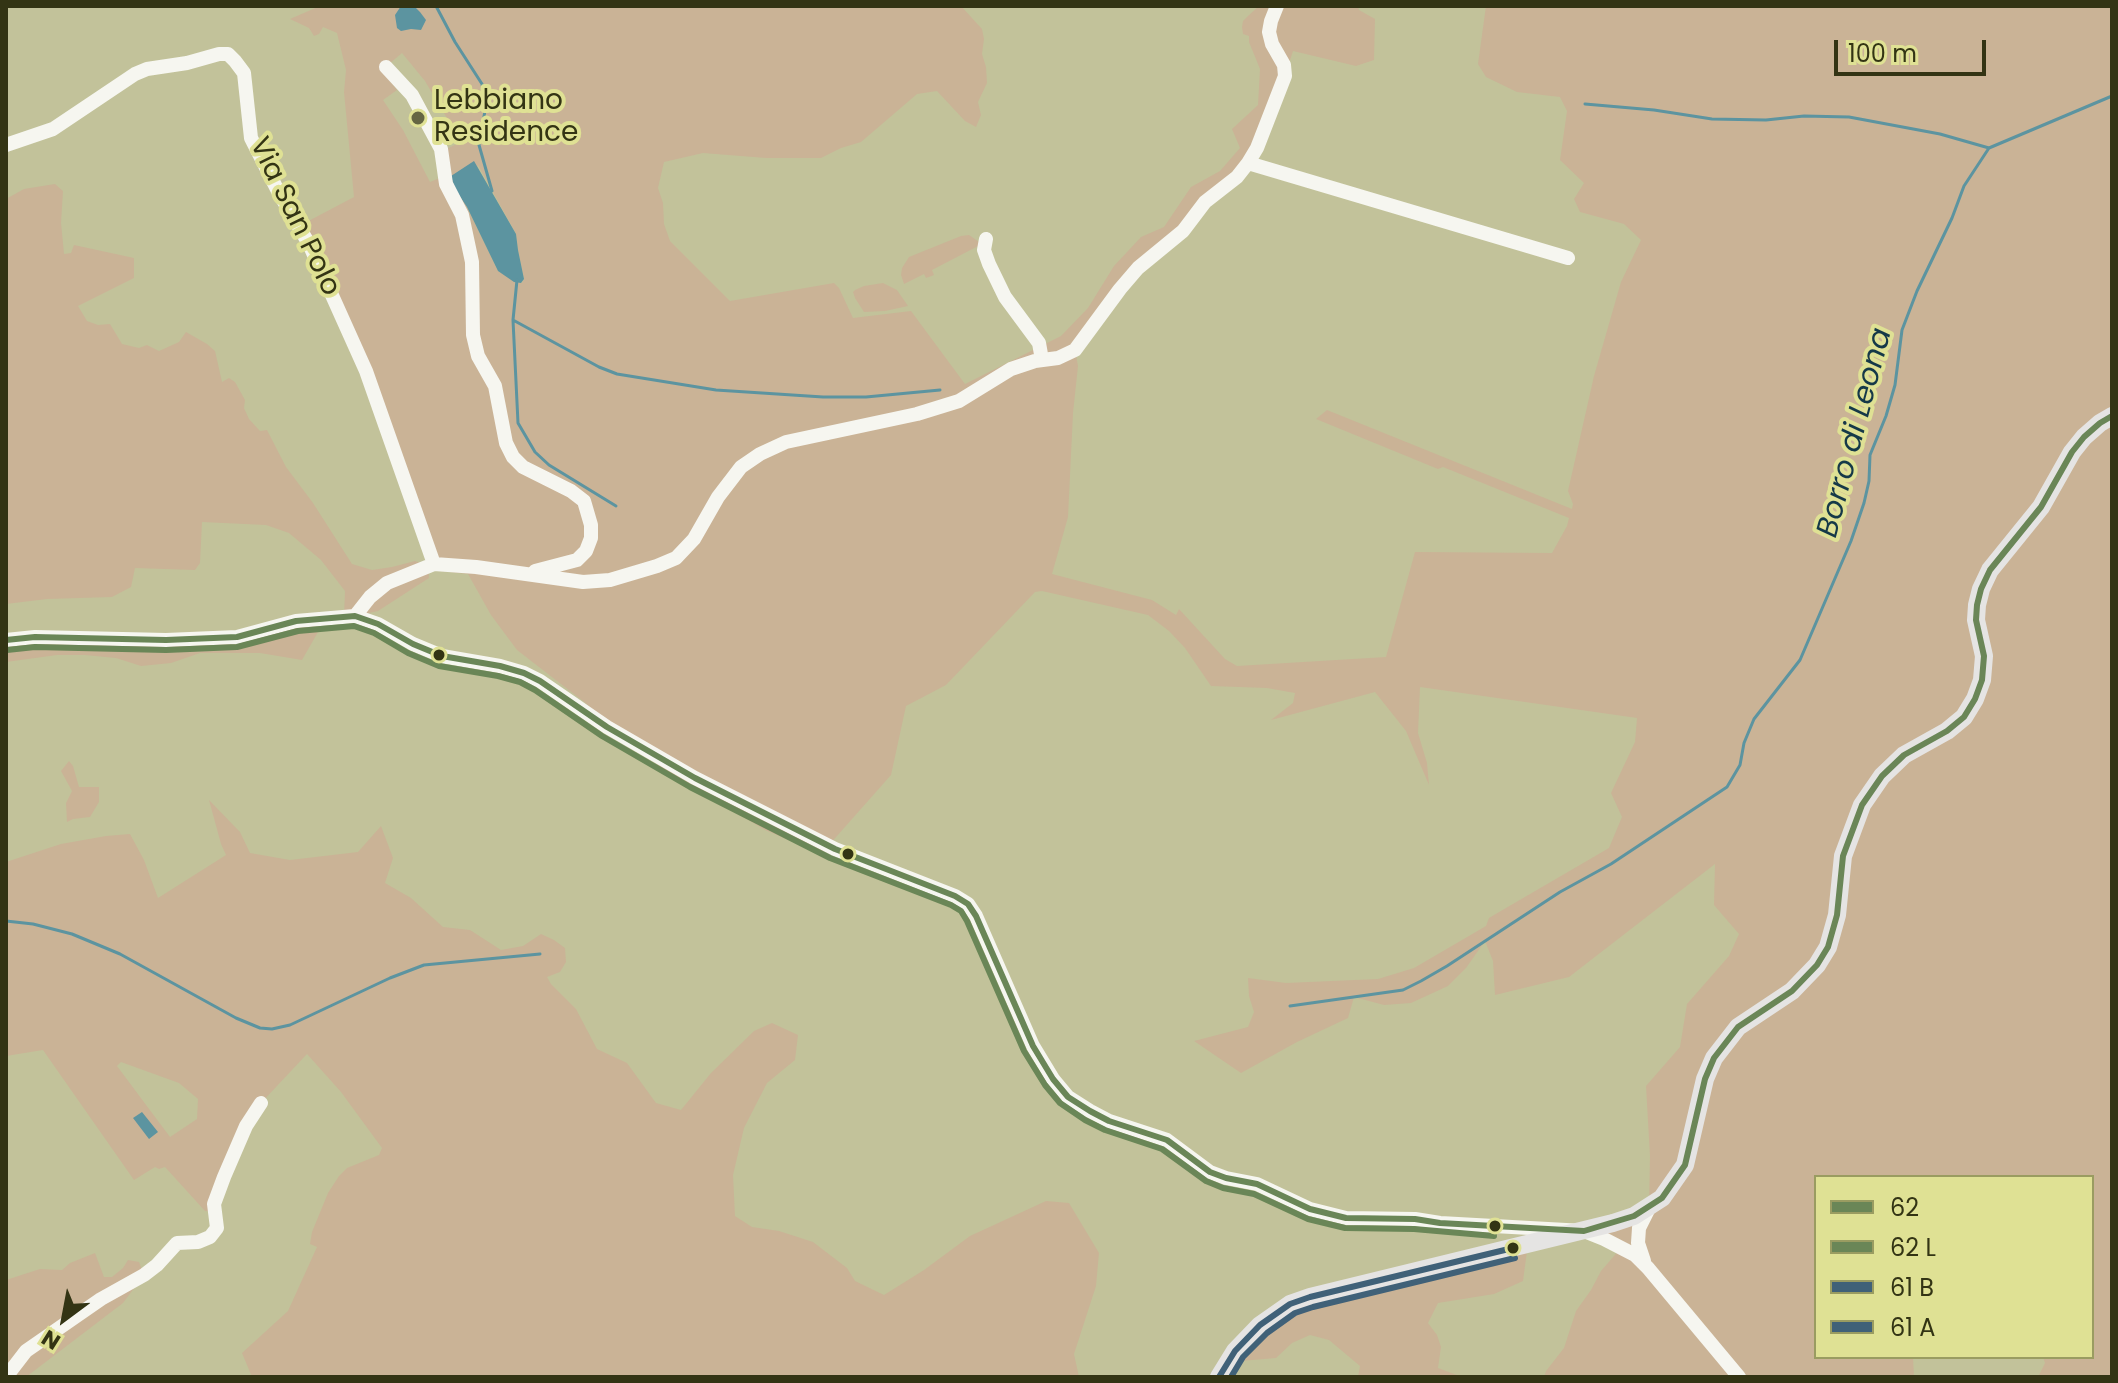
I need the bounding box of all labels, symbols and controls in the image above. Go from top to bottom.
scale bar [1838,24,1990,74]
text: 100 m [1848,37,1917,70]
place label: Lebbiano Residence [434,85,578,151]
marker: Lebbiano Residence [409,109,427,127]
street label: Via San Polo [241,132,347,302]
water label: Borro di Leona [1811,325,1901,541]
unlabelled marker [431,647,447,663]
unlabelled marker [840,846,856,862]
legend [1814,1175,2094,1359]
text: 62 [1890,1191,1919,1224]
unlabelled marker [1487,1218,1503,1234]
text: 62 L [1890,1231,1936,1264]
unlabelled marker [1505,1240,1521,1256]
text: 61 B [1890,1271,1934,1304]
north arrow [24,1279,104,1359]
text: 61 A [1890,1311,1936,1344]
text: N [36,1322,66,1357]

